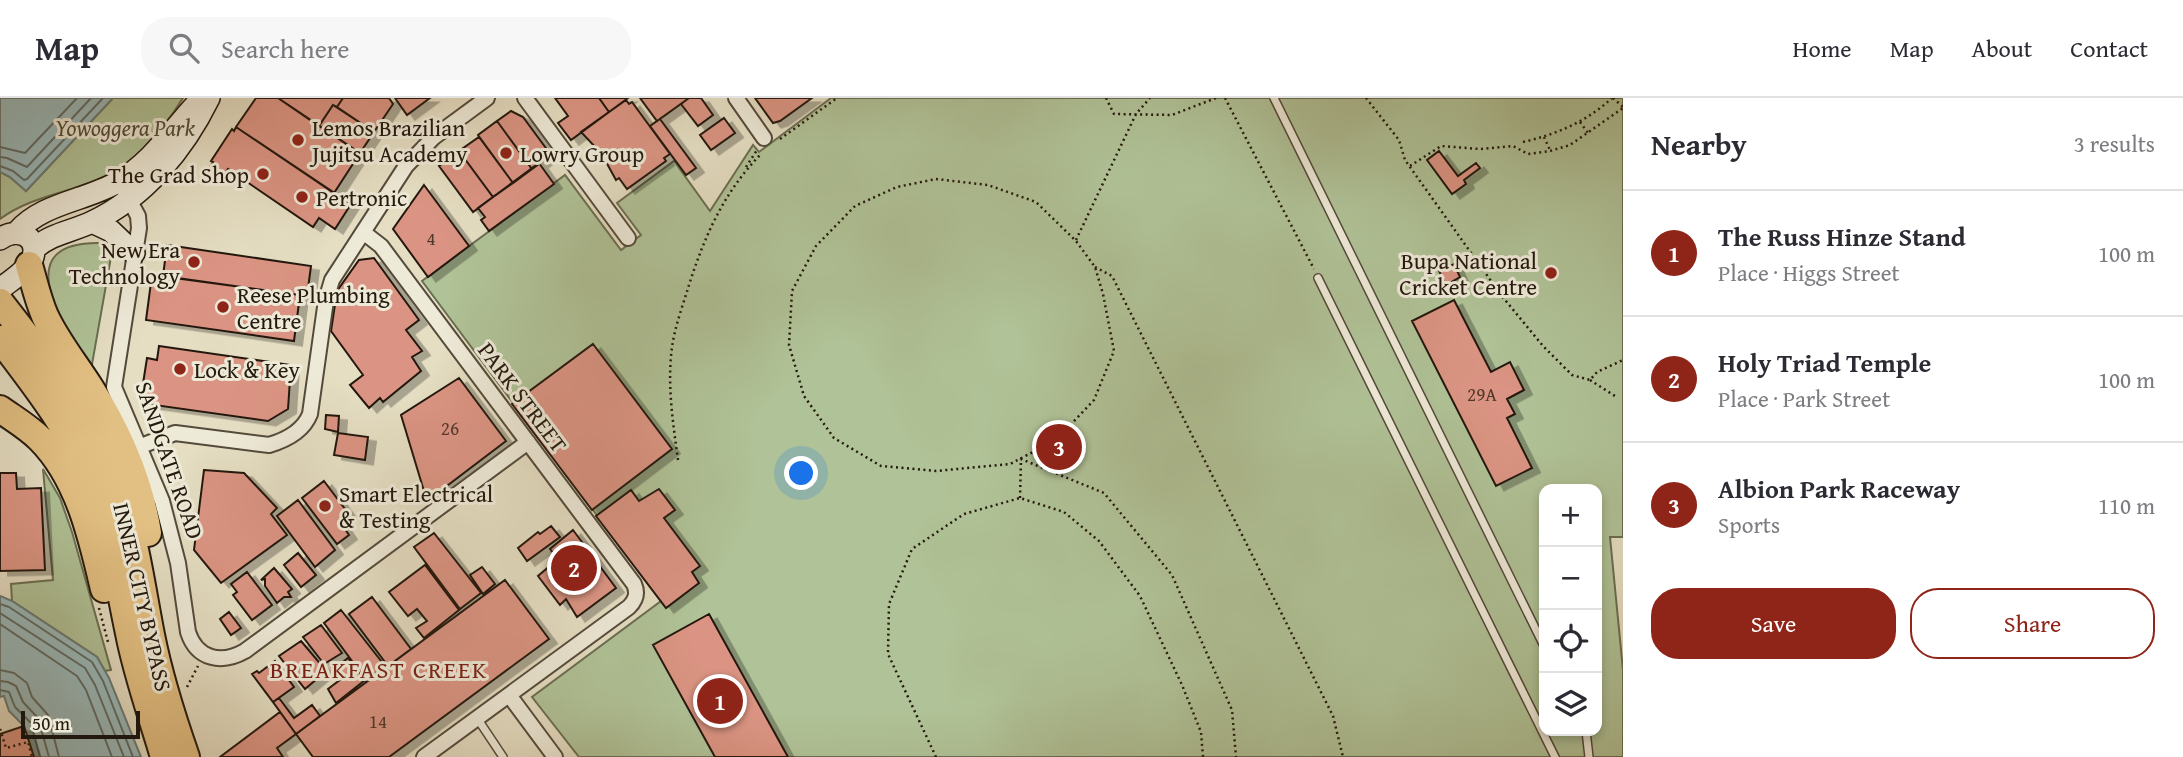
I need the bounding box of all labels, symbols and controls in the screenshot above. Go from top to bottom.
search box [141,17,631,80]
text: Map [35,24,99,72]
icon: search [165,29,203,67]
text: Search here [221,29,349,68]
text: Home [1793,31,1852,66]
text: Map [1890,31,1934,66]
text: About [1972,31,2032,66]
text: Contact [2070,31,2148,66]
park label: Yowoggera Park [55,111,195,144]
place label: Lemos Brazilian Jujitsu Academy [309,111,468,170]
text: Nearby [1651,122,1747,166]
text: 3 results [2074,127,2155,160]
marker: Lemos Brazilian Jujitsu Academy [290,132,306,148]
place label: Lowry Group [520,137,644,170]
marker: Lowry Group [498,145,514,161]
place label: The Grad Shop [108,158,249,191]
marker: The Grad Shop [255,166,271,182]
place label: Pertronic [316,181,407,214]
marker: Pertronic [294,189,310,205]
text: The Russ Hinze Stand [1718,217,1966,256]
house number: 4 [426,224,436,252]
place label: New Era Technology [69,233,181,292]
text: 1 [1668,237,1680,270]
text: 100 m [2098,237,2155,270]
place label: Bupa National Cricket Centre [1399,244,1537,303]
marker: New Era Technology [186,254,202,270]
text: Place · Higgs Street [1718,256,1900,289]
marker: Bupa National Cricket Centre [1543,265,1559,281]
place label: Reese Plumbing Centre [237,278,390,337]
marker: Reese Plumbing Centre [215,299,231,315]
street label: PARK STREET [471,335,575,459]
text: Holy Triad Temple [1718,343,1931,382]
place label: Lock & Key [194,353,301,386]
marker: Lock & Key [172,361,188,377]
text: 2 [1668,363,1680,396]
text: 100 m [2098,363,2155,396]
street label: SANDGATE ROAD [128,377,212,543]
house number: 29A [1467,380,1497,408]
text: Place · Park Street [1718,382,1890,415]
house number: 26 [441,414,459,442]
pin: 3 [1036,421,1082,473]
your location [784,456,818,490]
text: Albion Park Raceway [1718,469,1960,508]
place label: Smart Electrical & Testing [339,477,493,536]
map controls [1539,484,1602,736]
button: + [1539,484,1602,547]
text: 3 [1668,489,1680,522]
text: 110 m [2098,489,2155,522]
marker: Smart Electrical & Testing [317,498,333,514]
street label: INNER CITY BYPASS [105,499,181,695]
text: Sports [1718,508,1780,541]
pin: 2 [551,542,597,594]
button: − [1539,547,1602,610]
button: Save [1651,588,1896,659]
button: Share [1910,588,2155,659]
button: locate [1539,610,1602,673]
district label: BREAKFAST CREEK [270,652,488,687]
button: layers [1539,673,1602,736]
pin: 1 [697,675,743,727]
house number: 14 [369,707,387,735]
scale bar [21,708,140,740]
text: 50 m [32,709,70,737]

